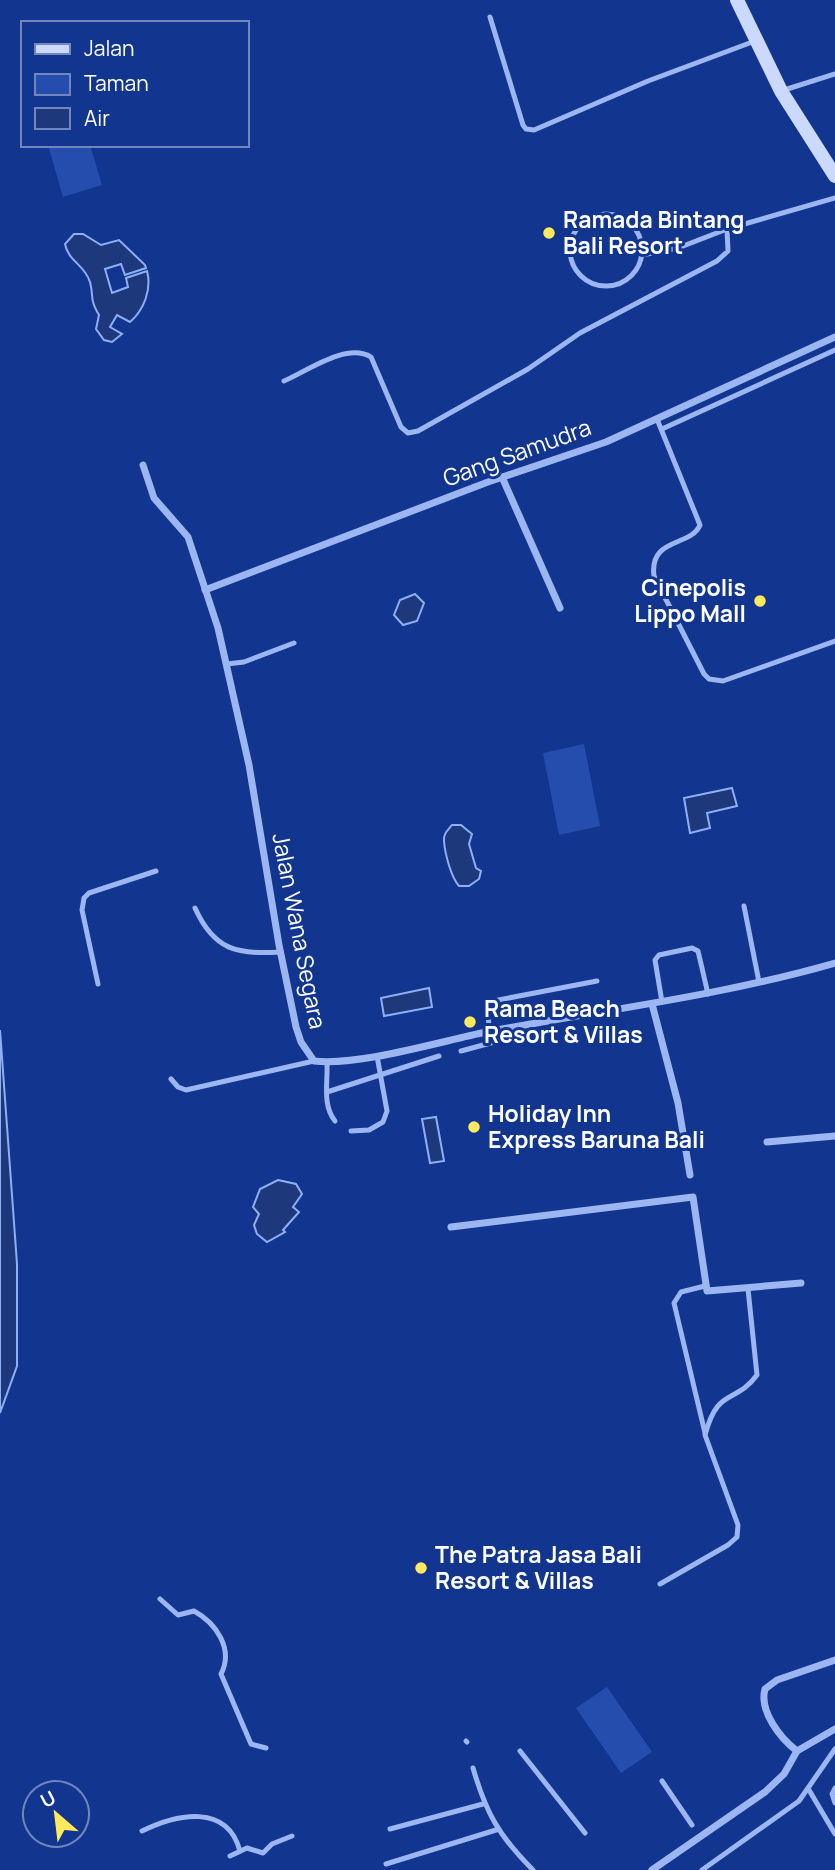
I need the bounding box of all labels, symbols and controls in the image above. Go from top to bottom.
legend [21,21,248,147]
text: Jalan [84,34,134,62]
text: Taman [84,69,149,97]
text: Air [84,104,110,132]
place label: Ramada Bintang Bali Resort [563,203,745,261]
marker: Ramada Bintang Bali Resort [541,225,557,241]
street label: Gang Samudra [438,410,595,494]
place label: Cinepolis Lippo Mall [634,571,746,629]
marker: Cinepolis Lippo Mall [752,593,768,609]
street label: Jalan Wana Segara [265,830,335,1031]
place label: Rama Beach Resort & Villas [484,992,643,1050]
marker: Rama Beach Resort & Villas [462,1014,478,1030]
place label: Holiday Inn Express Baruna Bali [488,1097,705,1155]
marker: Holiday Inn Express Baruna Bali [466,1119,482,1135]
place label: The Patra Jasa Bali Resort & Villas [435,1538,642,1596]
marker: The Patra Jasa Bali Resort & Villas [413,1560,429,1576]
north arrow [21,1779,91,1849]
text: U [36,1784,60,1814]

